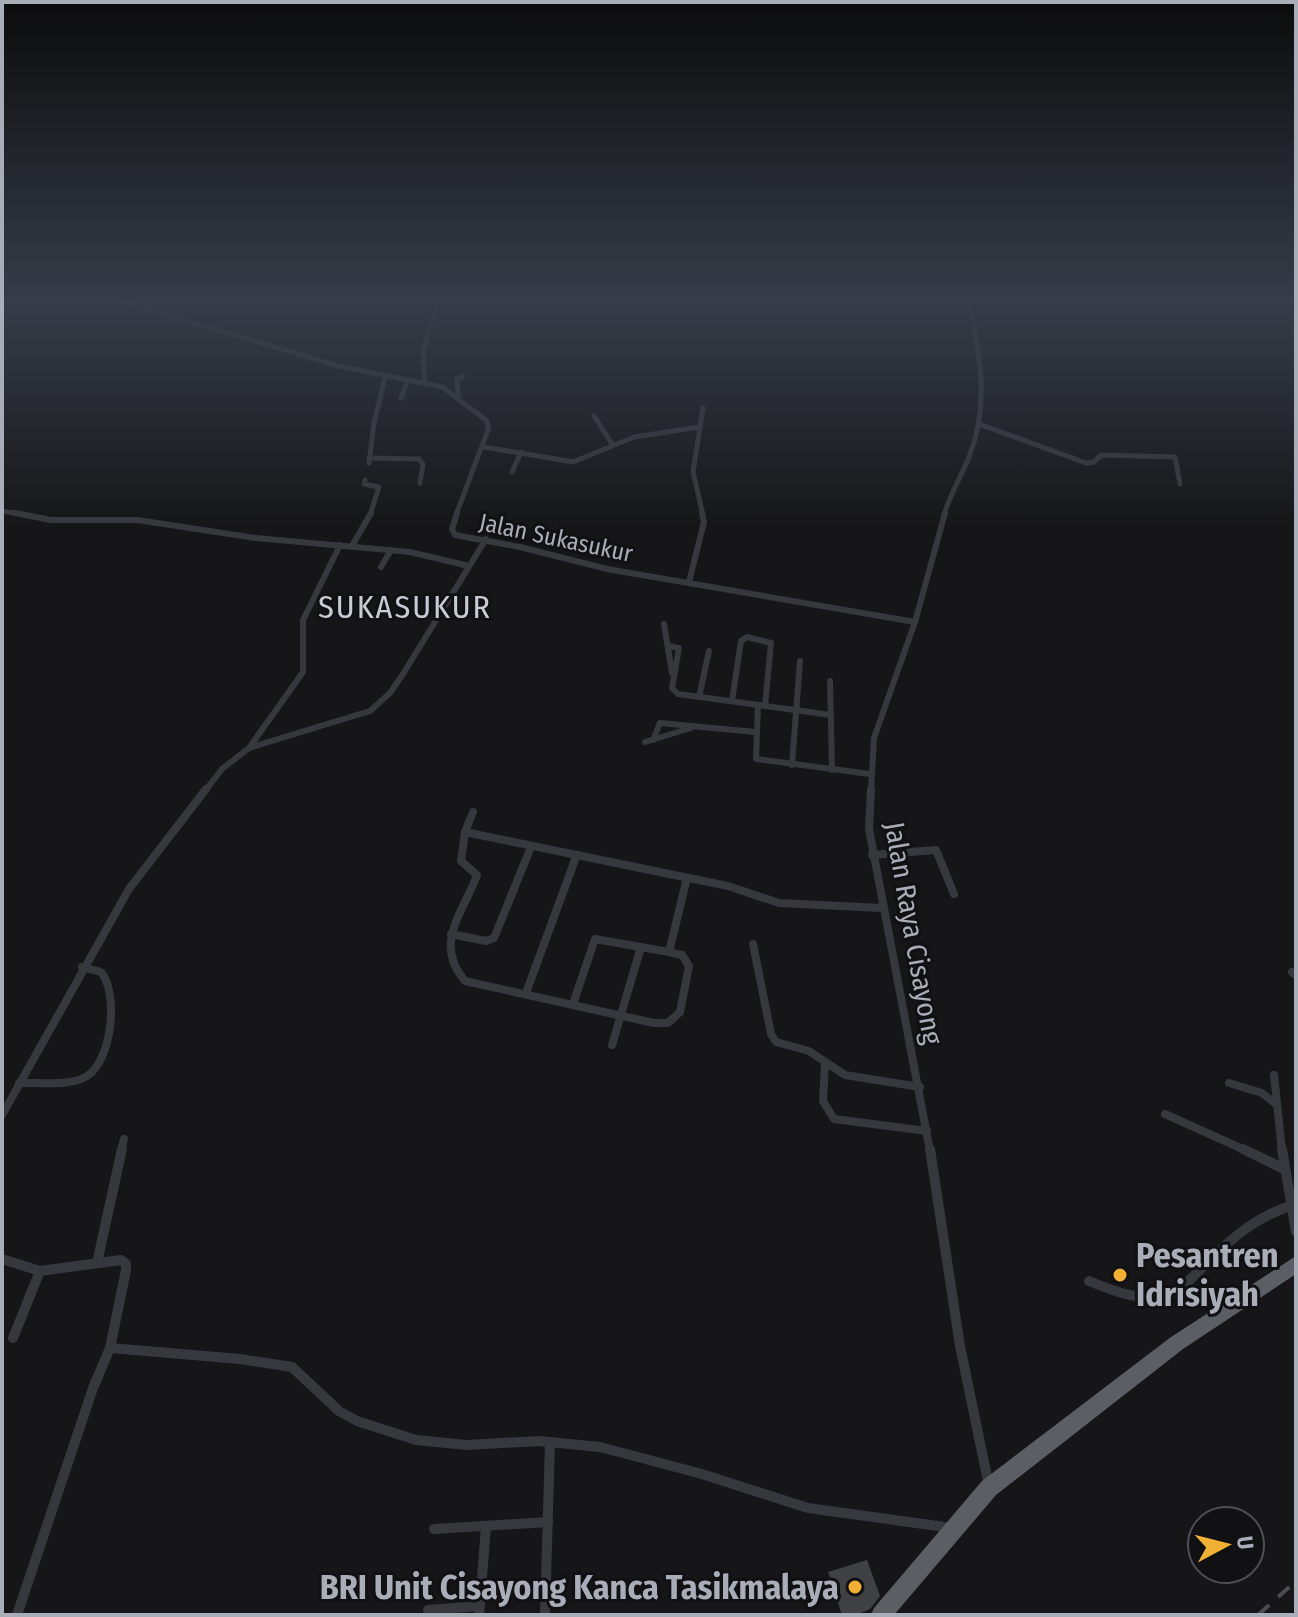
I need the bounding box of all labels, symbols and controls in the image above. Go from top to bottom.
street label: Jalan Sukasukur [477,508,636,568]
district label: SUKASUKUR [318,588,492,626]
street label: Jalan Raya Cisayong [878,819,949,1048]
place label: Pesantren Idrisiyah [1136,1235,1279,1315]
marker: Pesantren Idrisiyah [1111,1266,1129,1284]
north arrow [1186,1505,1266,1585]
text: U [1231,1535,1260,1551]
place label: BRI Unit Cisayong Kanca Tasikmalaya [320,1567,839,1608]
marker: BRI Unit Cisayong Kanca Tasikmalaya [846,1578,864,1596]

